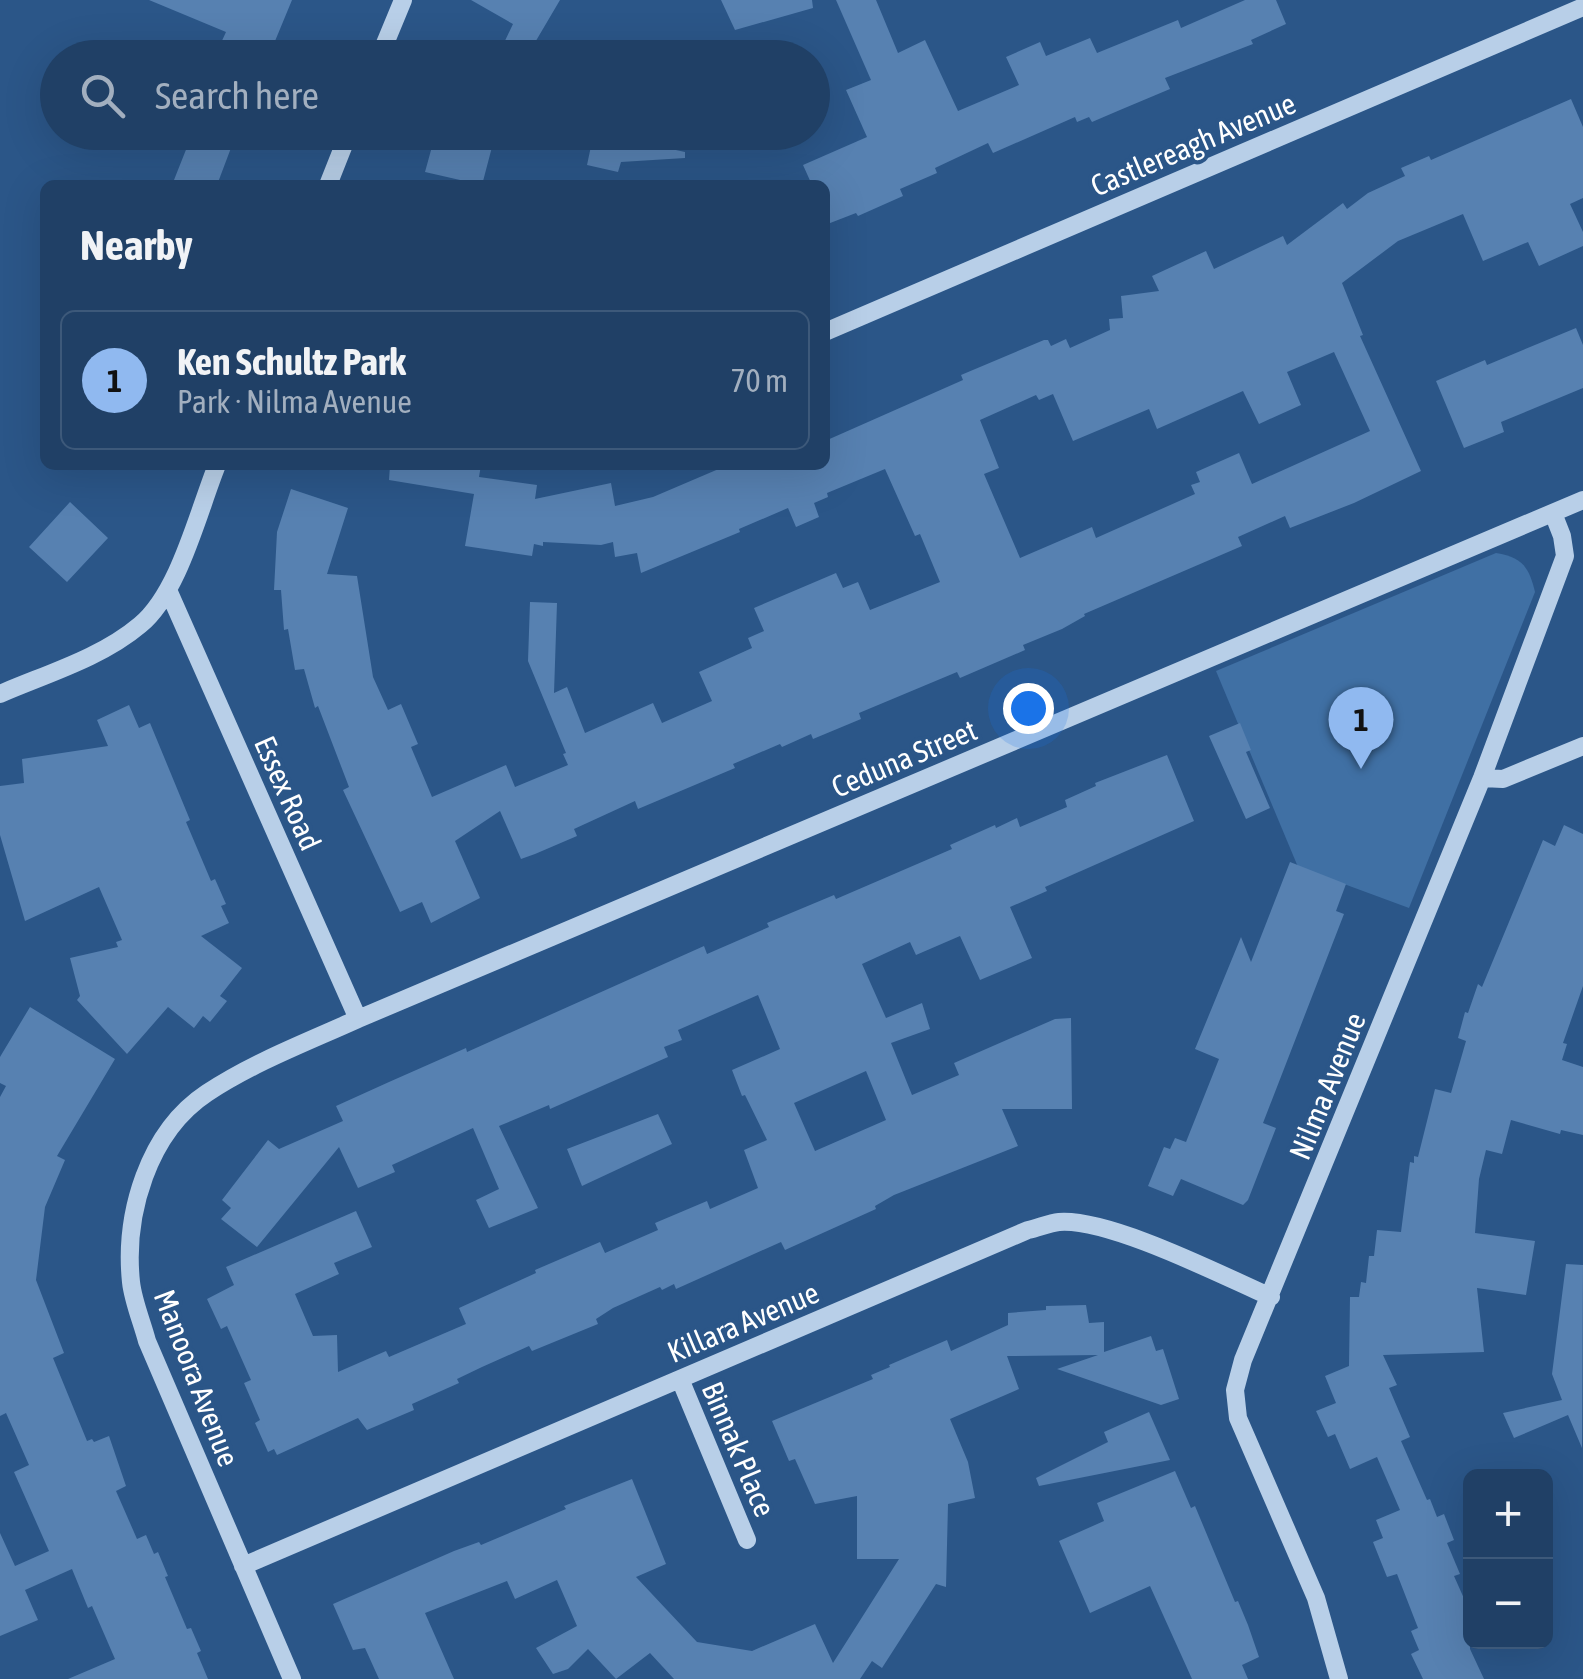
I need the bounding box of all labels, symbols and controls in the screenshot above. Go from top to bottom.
search box [40,40,830,150]
icon: search [75,68,130,123]
text: Search here [155,74,319,117]
street label: Castlereagh Avenue [1086,86,1300,202]
text: Nearby [80,221,193,269]
text: Ken Schultz Park [177,340,406,383]
text: 1 [107,362,122,399]
text: 70 m [730,362,788,399]
text: Park · Nilma Avenue [177,383,412,420]
your location [1003,683,1054,734]
pin: 1 [1328,686,1394,769]
street label: Ceduna Street [826,712,982,804]
street label: Essex Road [248,731,328,855]
street label: Nilma Avenue [1282,1008,1372,1164]
street label: Killara Avenue [662,1275,824,1369]
street label: Manoora Avenue [148,1285,246,1471]
street label: Binnak Place [695,1377,783,1521]
map controls [1463,1469,1553,1649]
button: + [1463,1469,1553,1559]
button: − [1463,1559,1553,1649]

